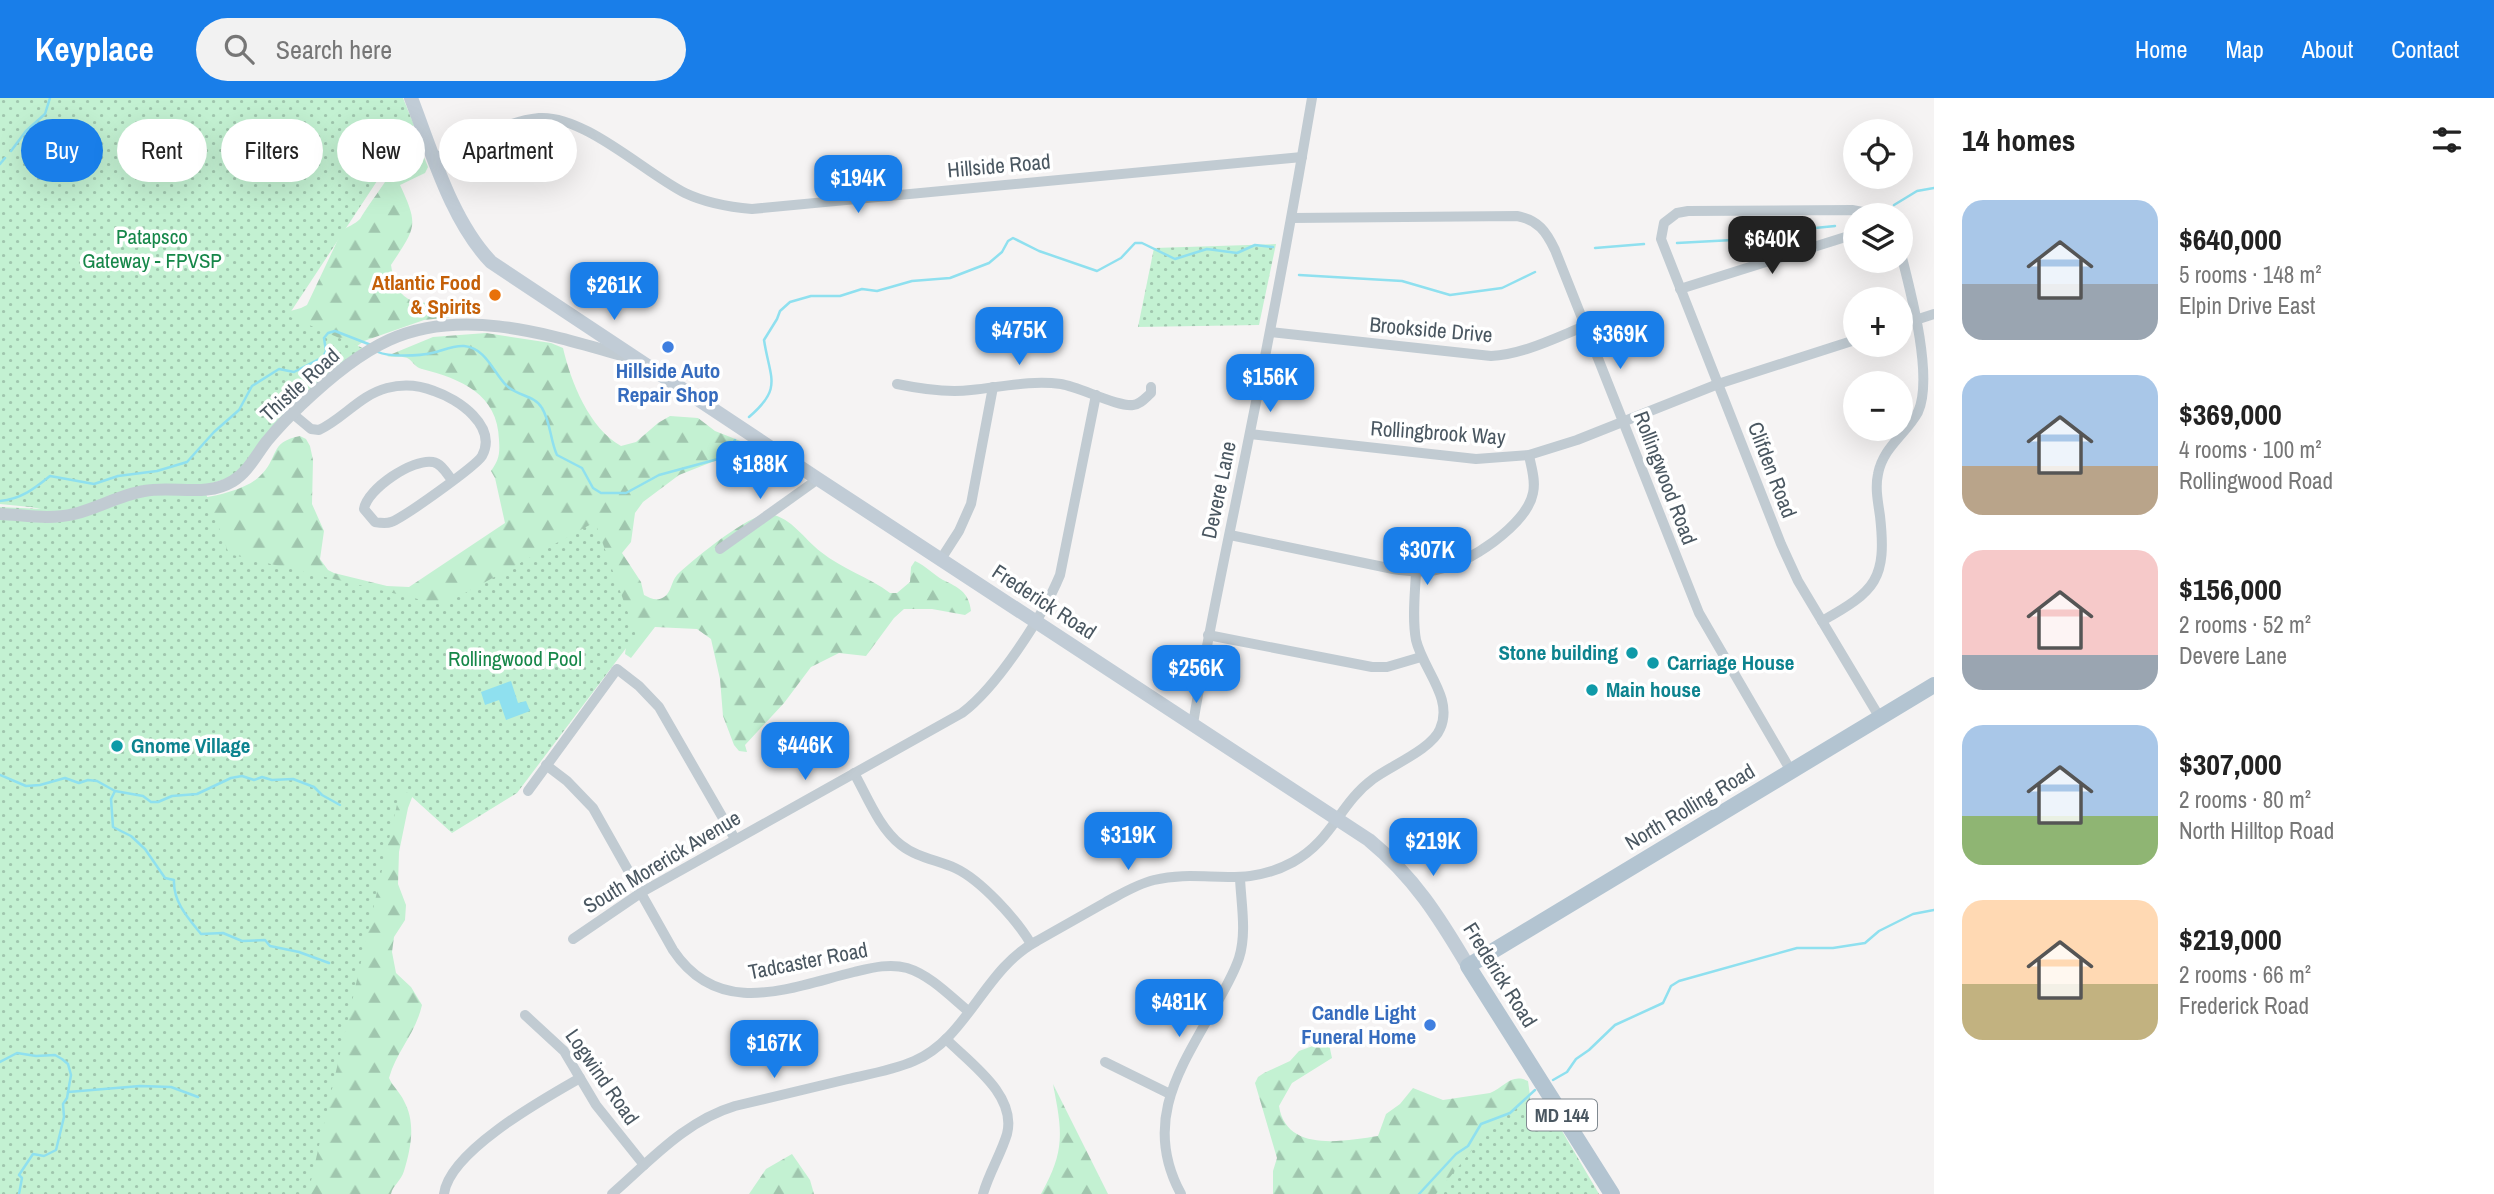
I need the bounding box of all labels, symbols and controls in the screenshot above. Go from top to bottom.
search box [196,18,686,81]
text: Keyplace [35,27,154,71]
icon: search [220,30,258,68]
text: Search here [276,32,392,67]
text: Home [2135,33,2187,65]
text: Map [2225,33,2264,65]
text: About [2302,33,2353,65]
text: Contact [2391,33,2459,65]
chip: Buy [21,119,103,182]
chip: Rent [117,119,207,182]
chip: Filters [221,119,323,182]
chip: New [337,119,425,182]
chip: Apartment [439,119,577,182]
map controls [1843,119,1913,441]
button: locate [1843,119,1913,189]
text: 14 homes [1962,120,2076,160]
icon: filters [2428,121,2466,159]
street label: Hillside Road [946,147,1052,184]
pin: $194K [809,156,907,215]
text: $194K [830,162,886,193]
button: layers [1843,203,1913,273]
pin: $640K [1723,216,1821,276]
text: $640,000 [2179,219,2282,259]
park label: Patapsco Gateway - FPVSP [82,222,222,275]
text: $640K [1744,223,1800,254]
icon: home [2018,228,2102,312]
text: 5 rooms · 148 m² [2179,259,2322,290]
pin: $261K [565,262,663,322]
place label: Atlantic Food & Spirits [372,268,481,321]
text: $261K [586,269,642,300]
marker: Atlantic Food & Spirits [487,287,503,303]
button: + [1843,287,1913,357]
text: Elpin Drive East [2179,290,2315,321]
pin: $475K [970,308,1068,367]
street label: Brookside Drive [1368,310,1494,349]
pin: $369K [1571,312,1669,371]
text: $475K [991,314,1047,345]
text: $369K [1592,318,1648,349]
marker: Hillside Auto Repair Shop [660,339,676,355]
street label: Thistle Road [254,341,346,428]
pin: $156K [1221,354,1319,414]
place label: Hillside Auto Repair Shop [616,356,720,409]
text: $156K [1242,361,1298,392]
button: − [1843,371,1913,441]
text: $369,000 [2179,394,2282,434]
icon: home [2018,403,2102,487]
street label: Rollingwood Road [1627,407,1704,549]
street label: Rollingbrook Way [1370,413,1507,452]
street label: Clifden Road [1741,418,1804,522]
text: 4 rooms · 100 m² [2179,434,2322,465]
street label: Devere Lane [1194,439,1243,541]
pin: $188K [711,442,809,501]
text: $188K [732,448,788,479]
text: Rollingwood Road [2179,465,2333,496]
pin: $307K [1378,528,1476,587]
text: $307K [1399,534,1455,565]
street label: Frederick Road [987,557,1102,646]
text: $156,000 [2179,569,2282,609]
icon: home [2018,578,2102,662]
text: 2 rooms · 52 m² [2179,609,2311,640]
place label: Stone building [1498,638,1618,667]
text: Devere Lane [2179,640,2287,671]
park label: Rollingwood Pool [448,644,582,673]
marker: Stone building [1624,645,1640,661]
pin: $256K [1147,646,1245,705]
place label: Carriage House [1667,648,1794,677]
text: $256K [1168,652,1224,683]
marker: Carriage House [1645,655,1661,671]
place label: Main house [1606,675,1701,704]
marker: Main house [1584,682,1600,698]
pin: $446K [756,722,854,782]
text: $446K [777,729,833,760]
place label: Gnome Village [131,731,250,760]
marker: Gnome Village [109,738,125,754]
text: $307,000 [2179,744,2282,784]
icon: home [2018,753,2102,837]
street label: North Rolling Road [1620,756,1760,857]
text: 2 rooms · 80 m² [2179,784,2311,815]
street label: South Morerick Avenue [578,803,746,920]
pin: $319K [1079,812,1177,872]
text: North Hilltop Road [2179,815,2334,846]
pin: $219K [1384,818,1482,878]
text: $319K [1100,819,1156,850]
text: $219K [1405,825,1461,856]
street label: Frederick Road [1457,917,1544,1033]
text: $219,000 [2179,919,2282,959]
icon: home [2018,928,2102,1012]
street label: Tadcaster Road [746,935,870,986]
text: 2 rooms · 66 m² [2179,959,2311,990]
pin: $481K [1130,979,1228,1039]
text: $481K [1151,986,1207,1017]
text: Frederick Road [2179,990,2309,1021]
place label: Candle Light Funeral Home [1301,998,1416,1051]
marker: Candle Light Funeral Home [1422,1017,1438,1033]
pin: $167K [725,1020,823,1080]
street label: Logwind Road [559,1023,646,1131]
text: $167K [746,1027,802,1058]
road number: MD 144 [1527,1099,1597,1130]

